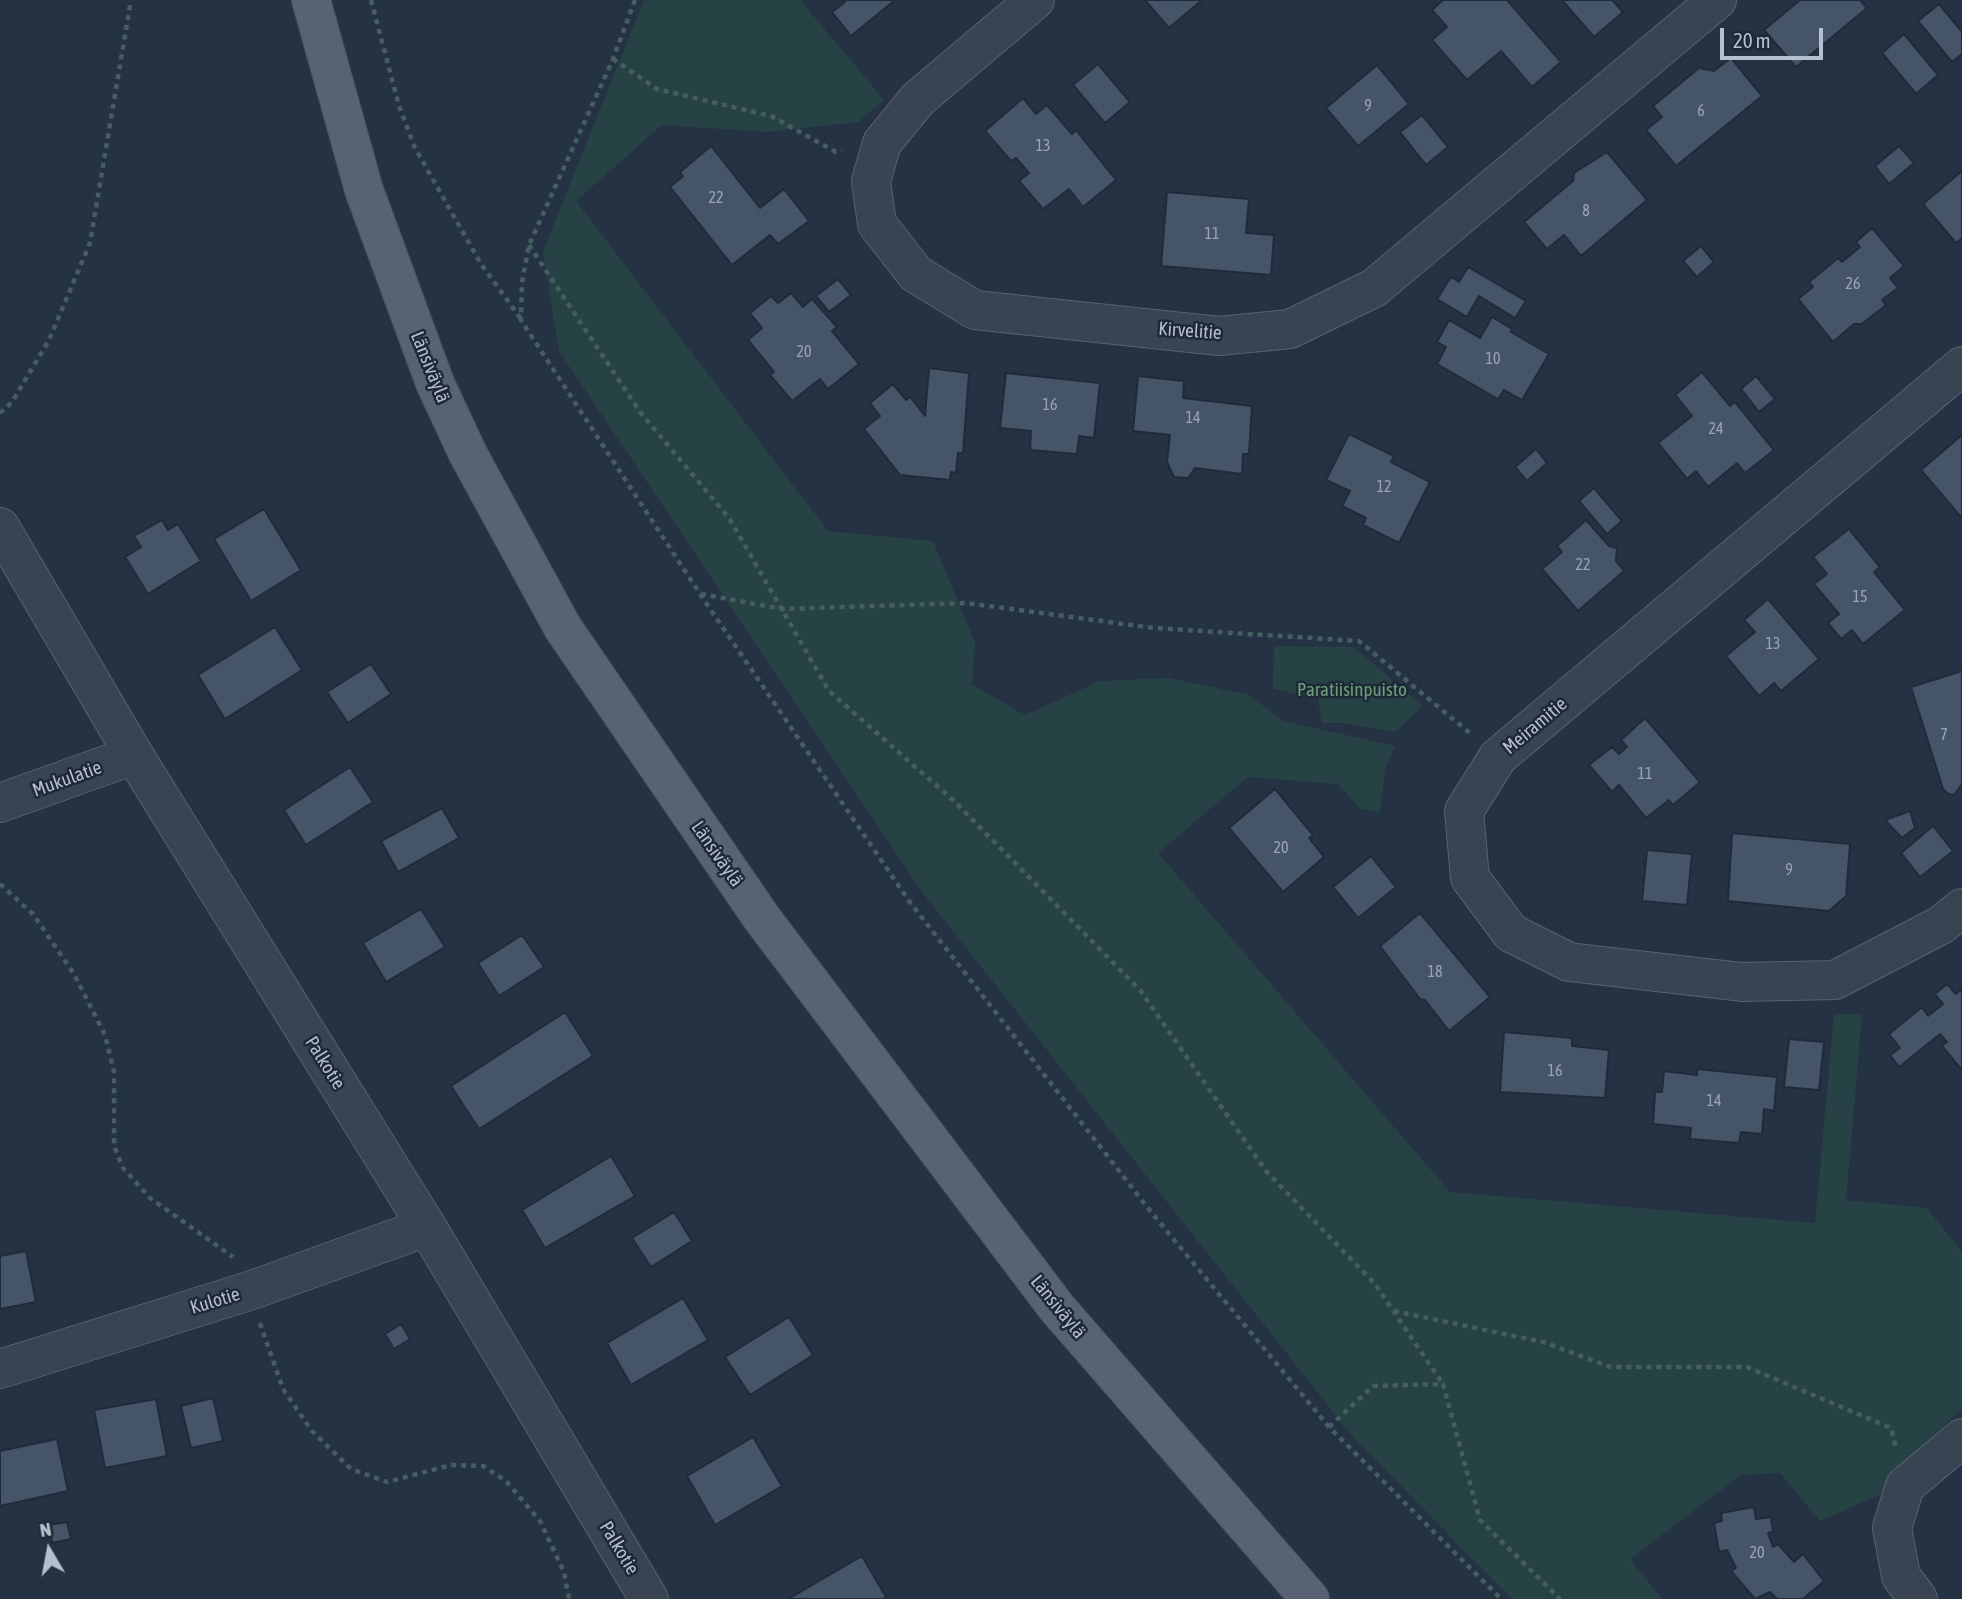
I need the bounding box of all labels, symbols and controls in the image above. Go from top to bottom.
scale bar [1724,14,1827,58]
text: 20 m [1733,28,1771,52]
house number: 9 [1364,96,1372,116]
house number: 6 [1697,101,1705,121]
house number: 13 [1035,136,1051,156]
house number: 22 [708,188,724,208]
house number: 8 [1582,201,1590,221]
house number: 11 [1204,224,1220,244]
house number: 26 [1845,274,1861,294]
street label: Kirvelitie [1158,317,1222,345]
street label: Länsiväylä [405,328,455,406]
house number: 20 [796,342,812,362]
house number: 10 [1485,349,1501,369]
house number: 16 [1042,395,1058,415]
house number: 14 [1185,408,1201,428]
house number: 24 [1708,419,1724,439]
house number: 12 [1376,477,1392,497]
house number: 22 [1575,555,1591,575]
house number: 15 [1852,587,1868,607]
house number: 13 [1765,634,1781,654]
park label: Paratiisinpuisto [1297,679,1407,701]
street label: Meiramitie [1498,693,1572,759]
house number: 7 [1940,725,1948,745]
street label: Mukulatie [29,756,105,802]
house number: 11 [1637,764,1653,784]
street label: Länsiväylä [686,817,748,891]
house number: 20 [1273,838,1289,858]
house number: 9 [1785,860,1793,880]
house number: 18 [1427,962,1443,982]
street label: Palkotie [300,1032,350,1094]
house number: 16 [1547,1061,1563,1081]
house number: 14 [1706,1091,1722,1111]
street label: Länsiväylä [1026,1271,1090,1343]
street label: Kulotie [188,1283,242,1319]
north arrow [14,1515,84,1585]
street label: Palkotie [594,1517,644,1579]
text: N [38,1518,53,1541]
house number: 20 [1749,1543,1765,1563]

